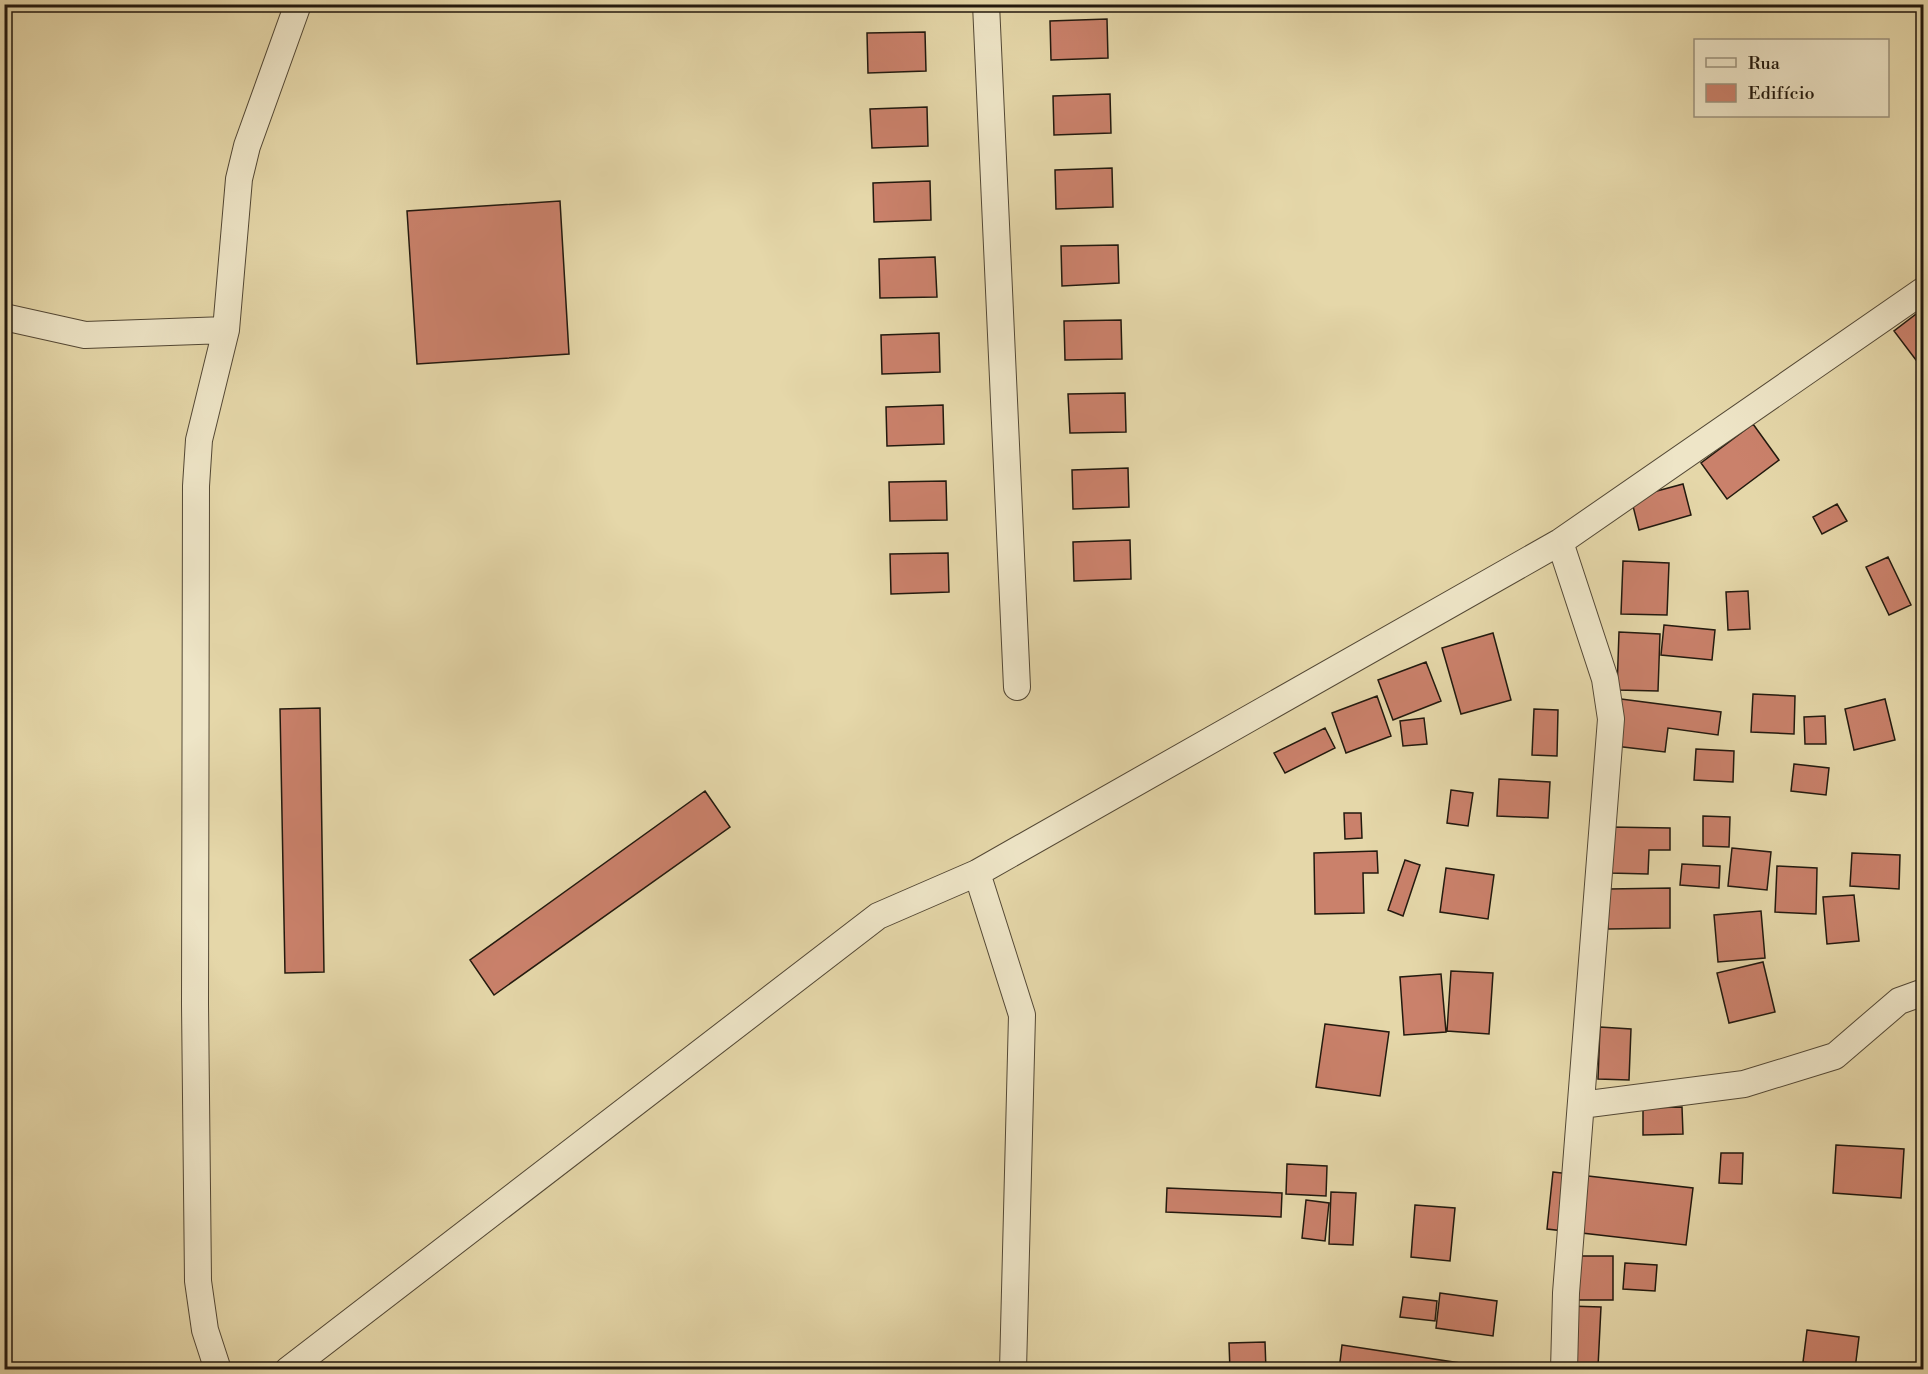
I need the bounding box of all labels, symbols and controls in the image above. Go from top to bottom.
legend [1694,39,1889,117]
text: Rua [1748,52,1781,75]
text: Edifício [1748,82,1815,105]

